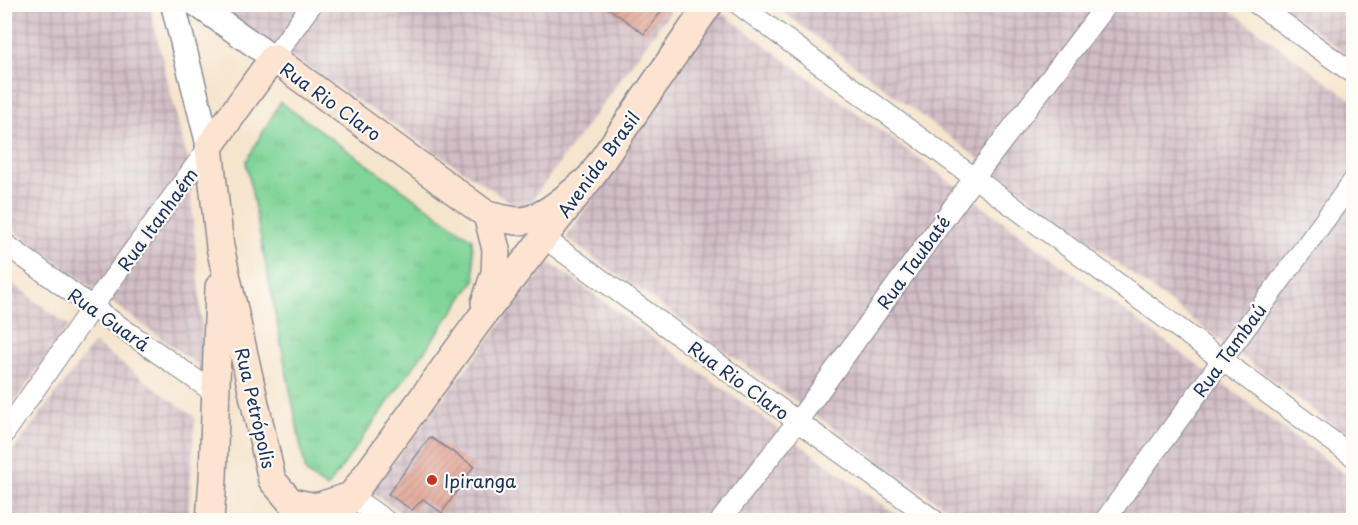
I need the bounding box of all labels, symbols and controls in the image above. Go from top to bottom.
street label: Rua Rio Claro [275,55,387,147]
street label: Avenida Brasil [550,105,646,223]
street label: Rua Itanhaém [110,162,204,276]
street label: Rua Taubaté [870,209,956,315]
street label: Rua Guará [63,281,156,357]
street label: Rua Tambaú [1186,298,1272,402]
street label: Rua Rio Claro [683,334,795,426]
street label: Rua Petrópolis [229,345,283,471]
place label: Ipiranga [444,467,517,494]
marker: Ipiranga [425,473,439,487]

